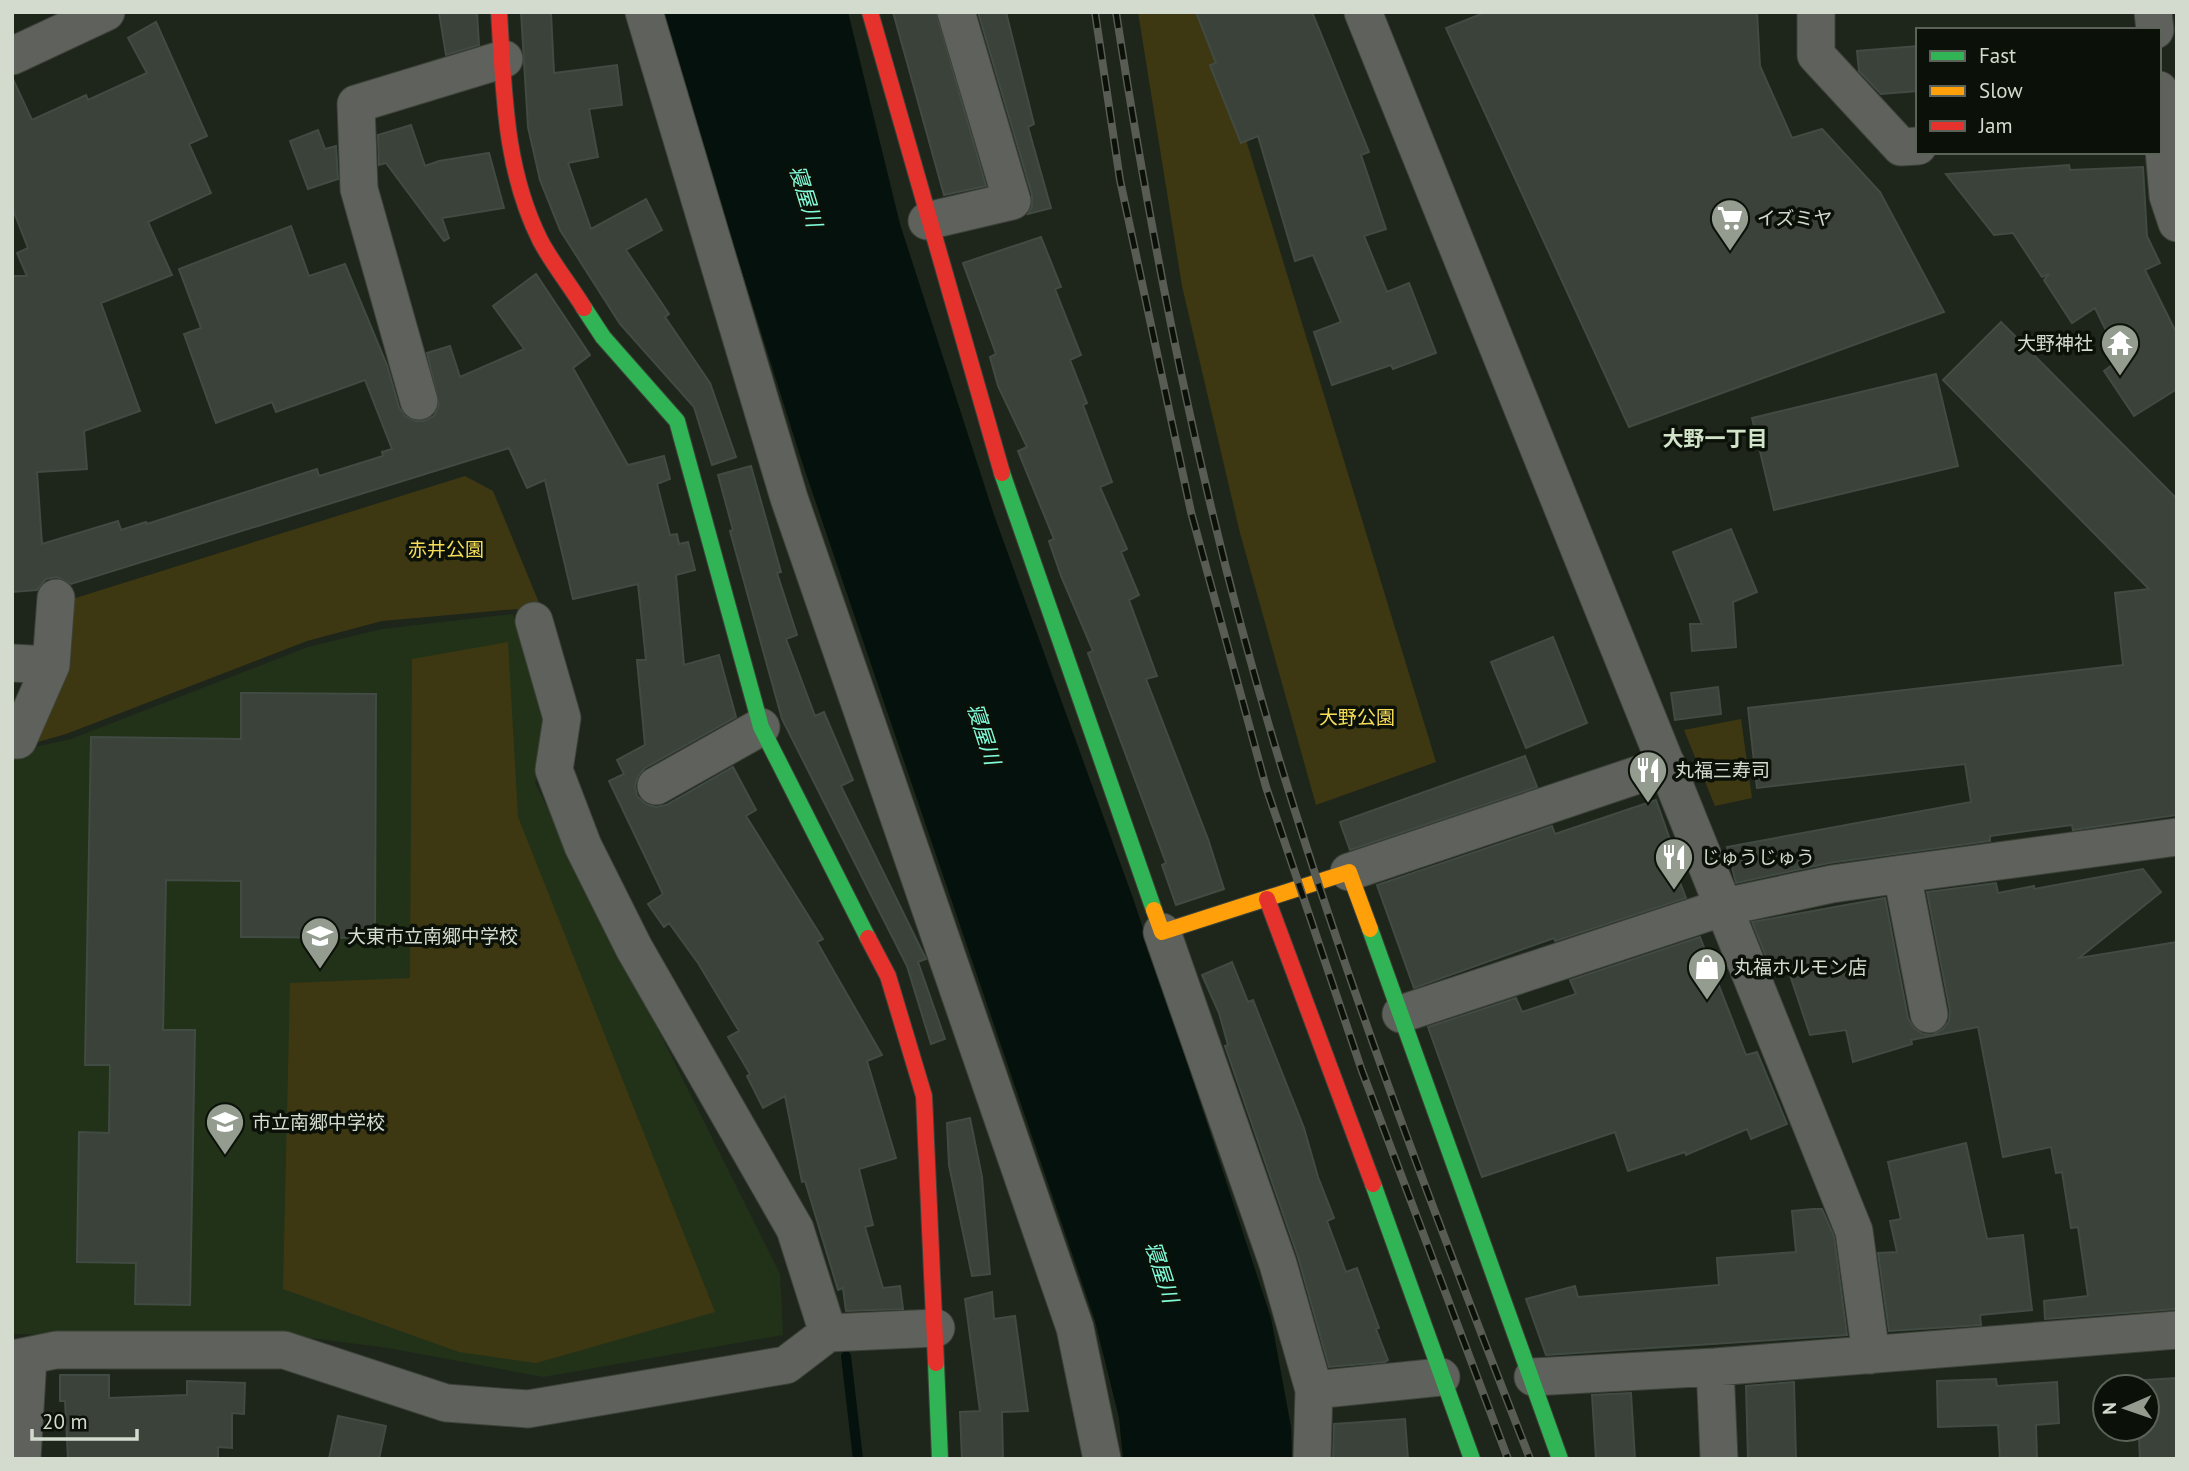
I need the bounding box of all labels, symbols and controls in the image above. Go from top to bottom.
legend [1916,28,2161,154]
text: Fast [1979,42,2016,69]
text: Slow [1979,77,2023,104]
text: Jam [1978,112,2013,139]
water label: 寝屋川 [784,162,829,232]
supermarket icon: イズミヤ [1709,197,1751,252]
place label: イズミヤ [1757,206,1832,230]
temple icon: 大野神社 [2099,322,2141,377]
place label: 大野神社 [2017,331,2093,355]
district label: 大野一丁目 [1663,425,1768,452]
park label: 赤井公園 [408,537,484,561]
water label: 寝屋川 [961,700,1007,770]
park label: 大野公園 [1319,705,1395,729]
restaurant icon: 丸福三寿司 [1627,749,1669,804]
place label: 丸福三寿司 [1675,758,1770,782]
restaurant icon: じゅうじゅう [1653,836,1695,891]
place label: じゅうじゅう [1701,845,1815,869]
school or university icon: 大東市立南郷中学校 [299,915,341,970]
place label: 大東市立南郷中学校 [347,924,518,948]
shop icon: 丸福ホルモン店 [1686,946,1728,1001]
place label: 丸福ホルモン店 [1734,955,1867,979]
school or university icon: 市立南郷中学校 [204,1101,246,1156]
place label: 市立南郷中学校 [252,1110,385,1134]
water label: 寝屋川 [1139,1238,1185,1308]
north arrow [2091,1373,2161,1443]
scale bar [32,1398,136,1442]
text: N [2097,1402,2121,1415]
text: 20 m [42,1408,88,1435]

